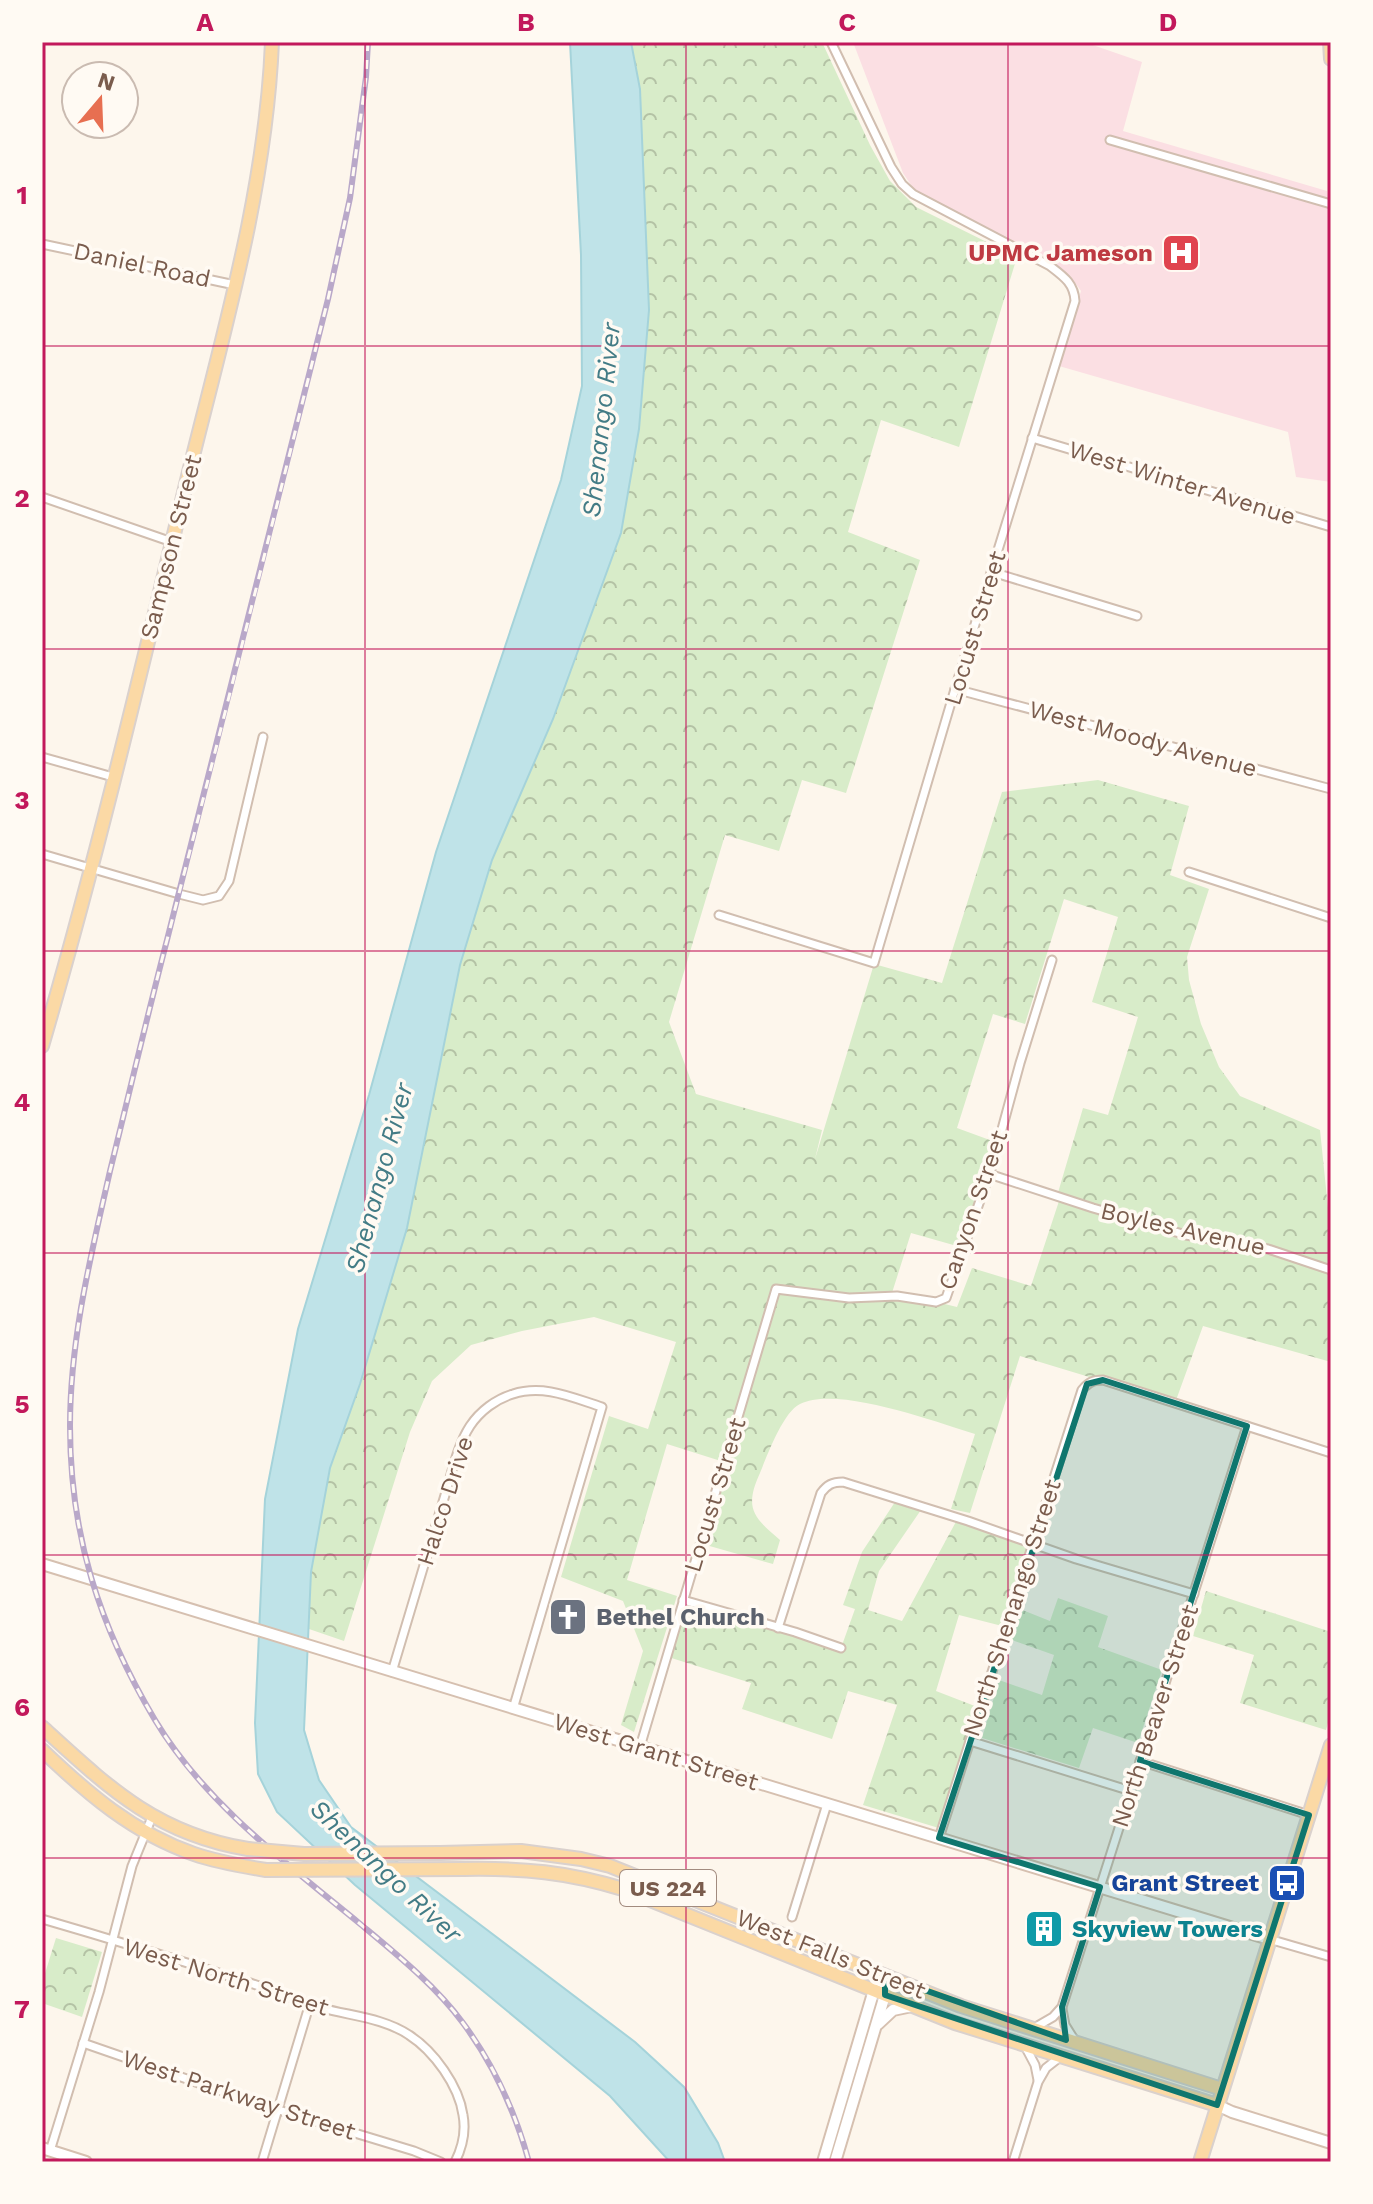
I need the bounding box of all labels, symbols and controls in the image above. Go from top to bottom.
text: A [196,7,214,37]
text: B [517,7,535,37]
text: C [838,7,856,37]
text: D [1159,7,1177,37]
north arrow [60,60,140,140]
text: N [95,67,118,96]
text: 1 [16,180,28,210]
hospital icon: UPMC Jameson [1160,232,1202,274]
street label: Daniel Road [71,237,213,293]
place label: UPMC Jameson [968,239,1153,267]
water label: Shenango River [576,320,626,519]
street label: West Winter Avenue [1065,435,1299,531]
street label: Sampson Street [135,452,207,642]
text: 2 [14,483,30,513]
street label: Locust Street [938,548,1012,708]
street label: West Moody Avenue [1026,695,1260,783]
text: 3 [14,785,30,815]
water label: Shenango River [339,1079,419,1276]
text: 4 [14,1087,31,1117]
street label: Canyon Street [933,1127,1013,1293]
street label: Boyles Avenue [1098,1196,1268,1262]
text: 5 [14,1389,30,1419]
street label: Locust Street [678,1415,752,1575]
street label: Halco Drive [411,1433,479,1569]
street label: North Shenango Street [957,1476,1067,1740]
church icon: Bethel Church [547,1596,589,1638]
street label: North Beaver Street [1106,1601,1204,1831]
place label: Bethel Church [596,1603,765,1631]
text: 6 [14,1692,30,1722]
street label: West Grant Street [550,1708,762,1796]
water label: Shenango River [304,1793,468,1949]
bus stop icon: Grant Street [1266,1862,1308,1904]
place label: Grant Street [1111,1869,1260,1897]
road number: US 224 [620,1870,716,1906]
street label: West Falls Street [732,1903,930,2005]
building icon: Skyview Towers [1023,1908,1065,1950]
place label: Skyview Towers [1072,1915,1263,1943]
street label: West North Street [120,1932,332,2022]
text: 7 [14,1994,30,2024]
street label: West Parkway Street [119,2044,359,2146]

